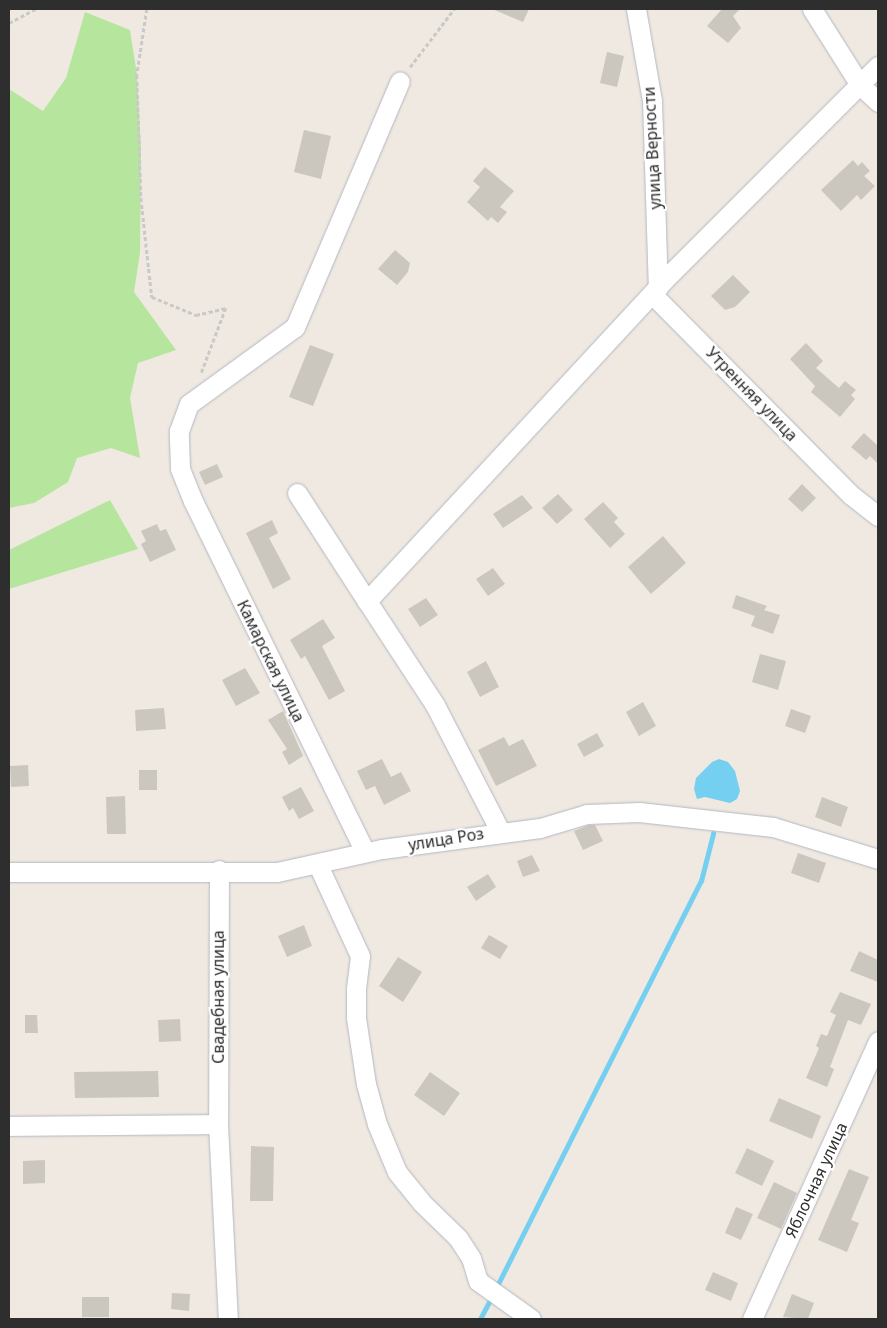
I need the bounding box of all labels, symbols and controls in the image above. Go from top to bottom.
street label: улица Верности [639,86,665,210]
street label: Утренняя улица [702,343,802,445]
street label: Камарская улица [233,597,309,725]
street label: улица Роз [407,824,485,854]
street label: Свадебная улица [208,930,228,1064]
street label: Яблочная улица [781,1119,851,1241]

